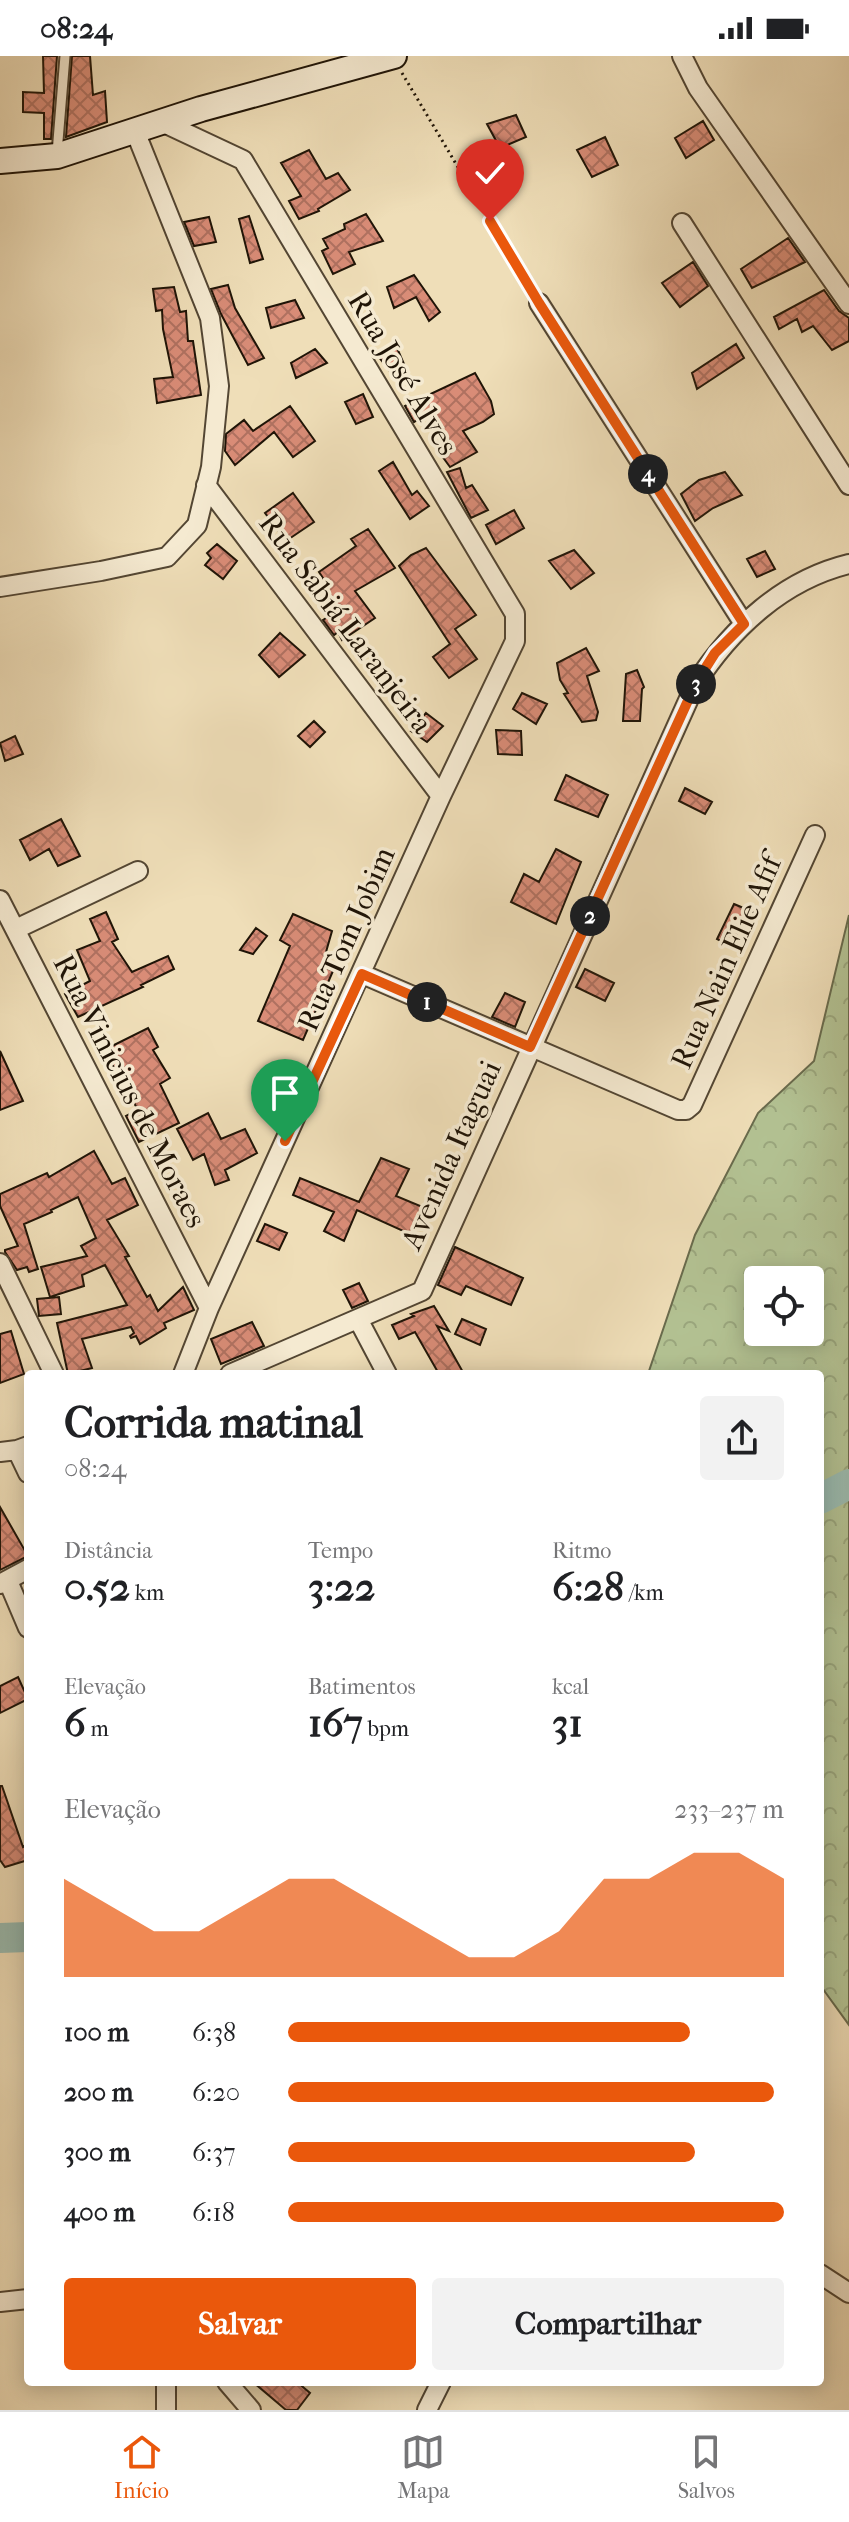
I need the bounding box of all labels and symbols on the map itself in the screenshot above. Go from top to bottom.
pin [456,139,524,221]
street label: Rua José Alves [340,285,465,461]
pin: 4 [628,454,668,494]
street label: Rua Sabiá Laranjeira [251,506,440,741]
pin: 3 [676,664,716,704]
street label: Rua Tom Jobim [290,842,403,1037]
street label: Rua Nain Elie Afif [664,845,792,1074]
pin: 2 [570,896,610,936]
street label: Rua Vinicius de Moraes [46,949,214,1233]
pin: 1 [407,982,447,1022]
street label: Avenida Itaguai [394,1055,509,1256]
pin [251,1059,319,1141]

